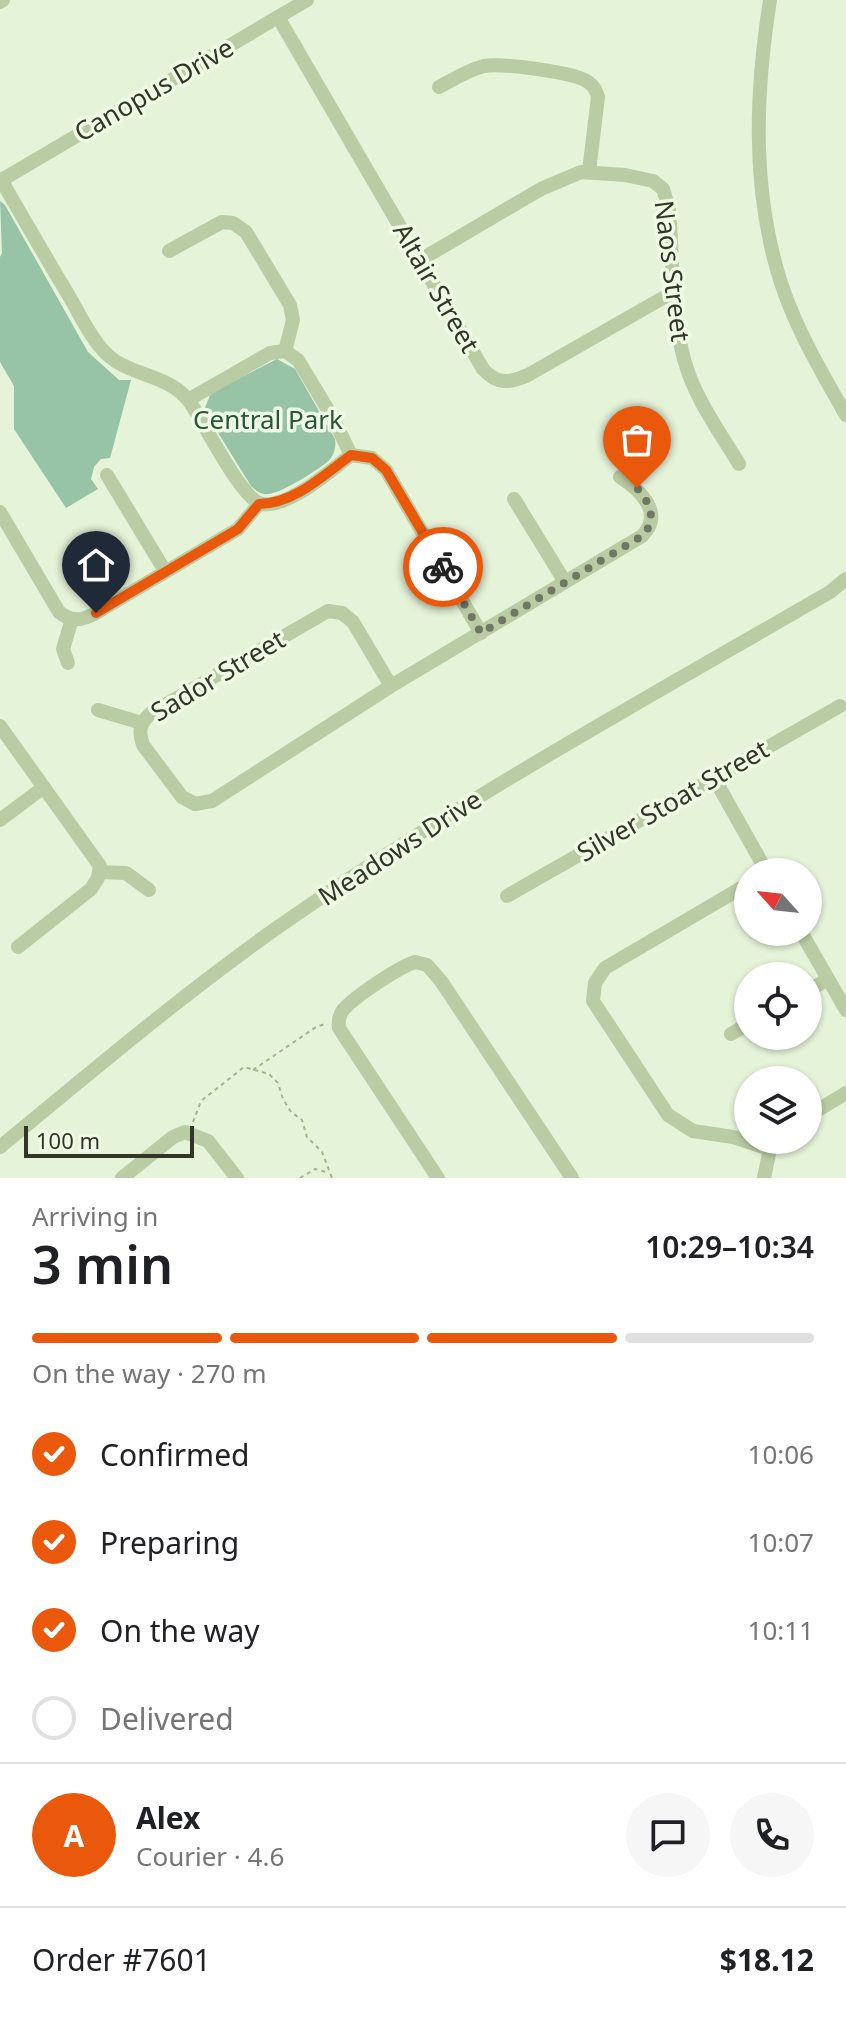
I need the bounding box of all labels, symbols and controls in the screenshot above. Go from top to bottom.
street label: Canopus Drive [67,29,240,149]
street label: Naos Street [646,198,700,343]
street label: Altair Street [385,216,488,359]
park label: Central Park [193,401,343,437]
pin [603,406,671,488]
icon: bag [615,418,659,462]
courier [403,527,483,607]
pin [62,531,130,613]
icon: home [74,543,118,587]
icon: bike [421,545,465,589]
street label: Sador Street [144,621,291,729]
street label: Silver Stoat Street [570,731,775,870]
street label: Meadows Drive [311,781,488,913]
north arrow [734,858,822,946]
map controls [734,858,822,1154]
button: locate [734,962,822,1050]
button: layers [734,1066,822,1154]
scale bar [24,1122,194,1158]
text: 100 m [36,1125,100,1155]
text: Arriving in [32,1198,158,1234]
text: 10:29–10:34 [645,1226,814,1267]
text: 3 min [32,1228,173,1299]
text: On the way · 270 m [32,1355,266,1391]
icon: check [32,1432,76,1476]
text: Confirmed [100,1434,250,1475]
text: 10:06 [748,1436,814,1472]
icon: check [32,1520,76,1564]
text: Preparing [100,1522,239,1563]
text: 10:07 [748,1524,814,1560]
icon: check [32,1608,76,1652]
text: On the way [100,1610,260,1651]
text: 10:11 [748,1612,814,1648]
text: Delivered [100,1698,234,1739]
button: chat [626,1793,710,1877]
button: phone [730,1793,814,1877]
text: Alex [136,1797,200,1838]
text: A [64,1815,84,1856]
text: Courier · 4.6 [136,1838,284,1874]
text: Order #7601 [32,1939,211,1980]
text: $18.12 [720,1939,814,1980]

